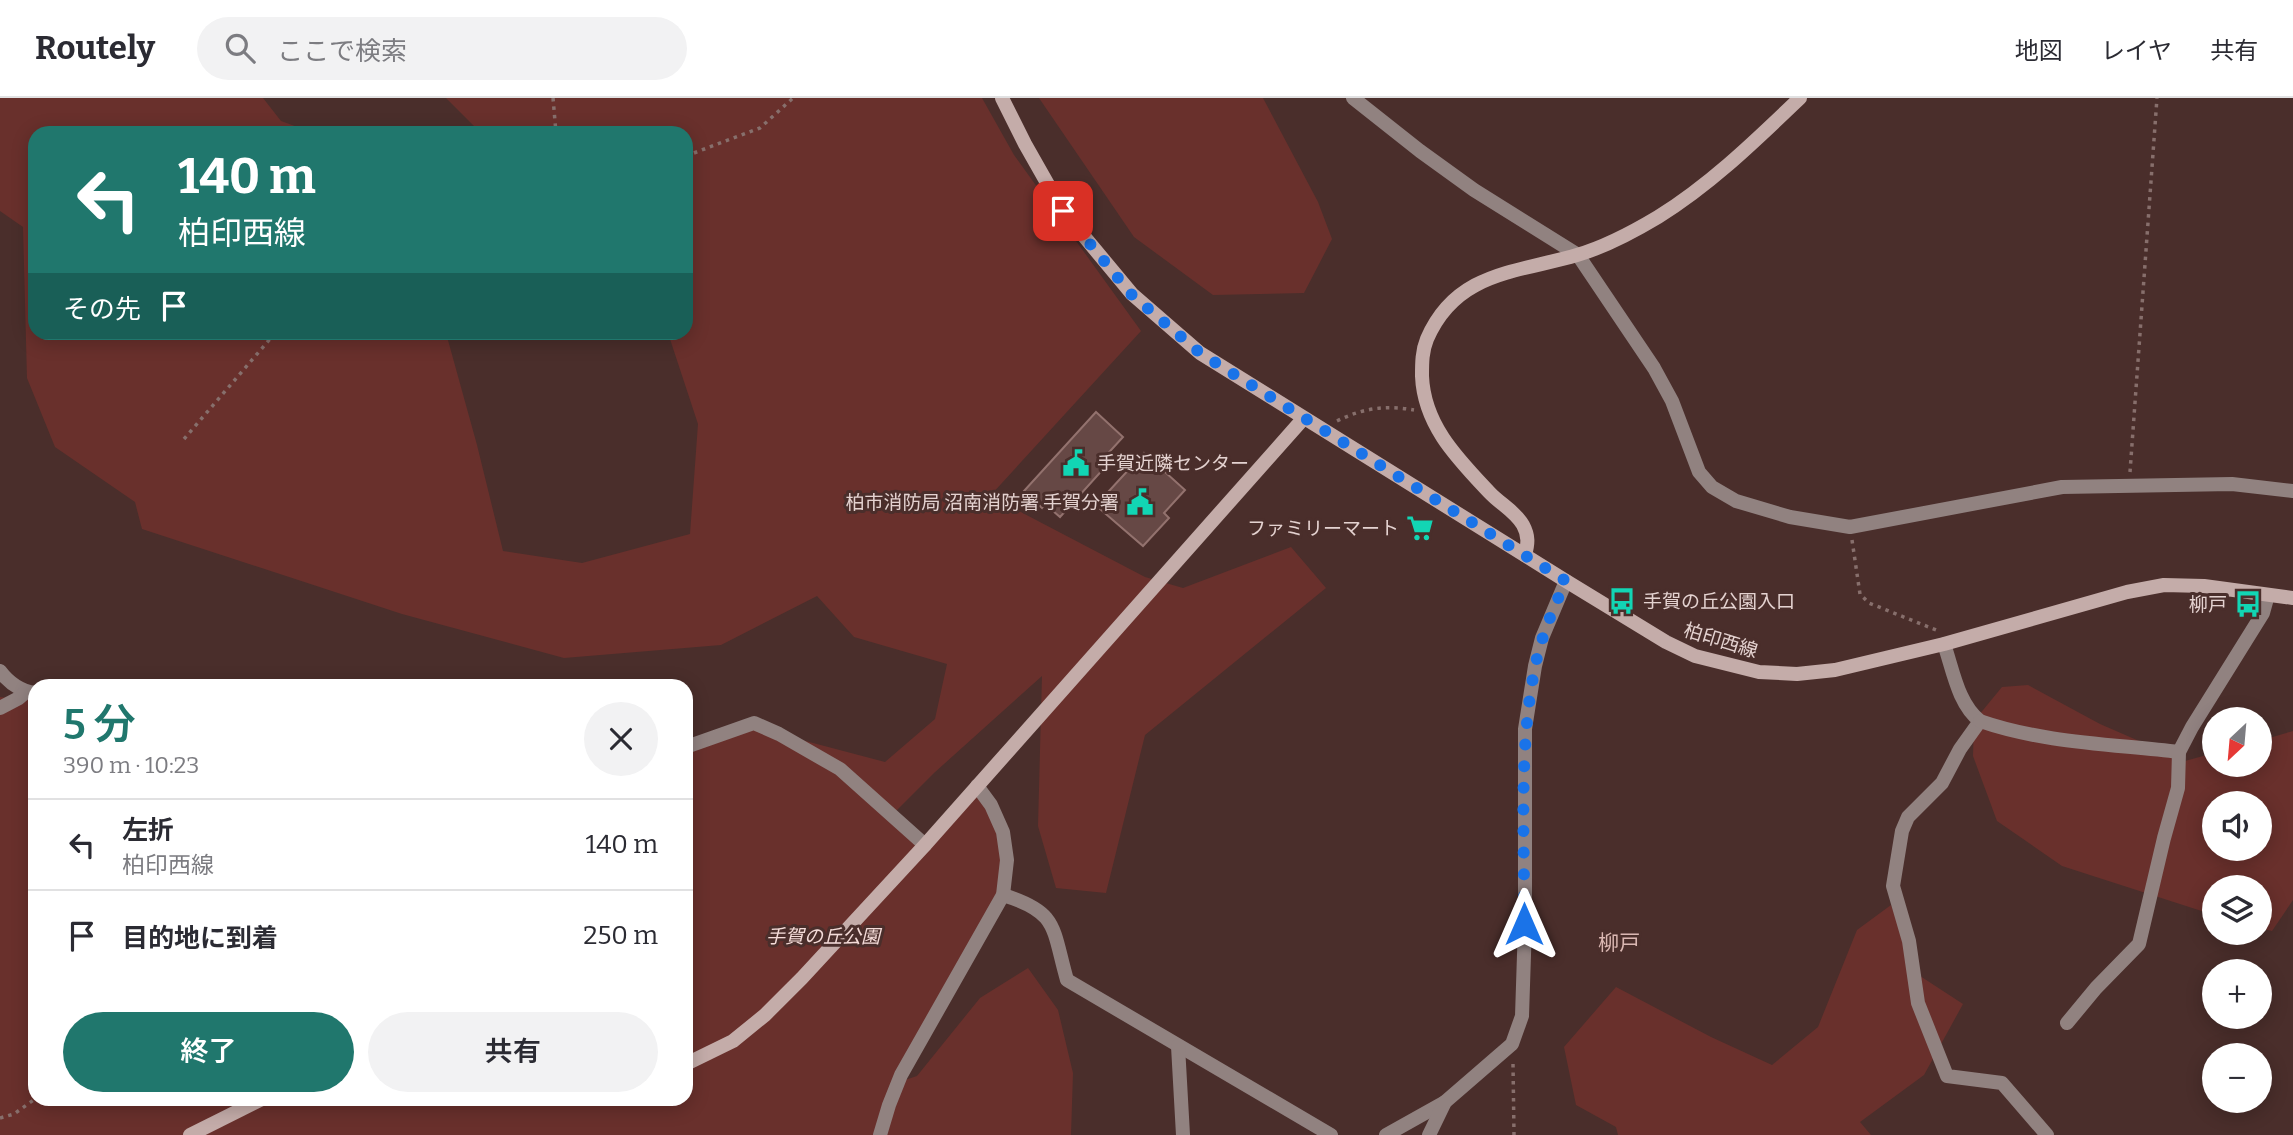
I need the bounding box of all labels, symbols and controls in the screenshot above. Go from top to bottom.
search box [197,17,687,80]
text: Routely [35,28,155,68]
icon: search [221,29,259,67]
text: ここで検索 [277,36,407,67]
text: 地図 [2015,37,2063,65]
text: レイヤ [2101,37,2172,65]
text: 共有 [2210,37,2258,65]
text: 140 m [178,147,316,206]
icon: left [63,154,154,245]
pin [1033,181,1093,241]
icon: arrive [1044,192,1082,230]
text: 柏印西線 [178,214,306,252]
icon: arrive [155,287,193,325]
text: その先 [63,294,141,325]
public building icon: 手賀近隣センター [1061,448,1091,478]
place label: 手賀近隣センター [1097,452,1249,475]
public building icon: 柏市消防局 沼南消防署 手賀分署 [1125,487,1155,517]
place label: 柏市消防局 沼南消防署 手賀分署 [845,491,1119,514]
supermarket icon: ファミリーマート [1405,513,1435,543]
place label: ファミリーマート [1247,517,1399,540]
bus stop icon: 手賀の丘公園入口 [1607,586,1637,616]
bus stop icon: 柳戸 [2233,589,2263,619]
place label: 手賀の丘公園入口 [1643,590,1795,613]
place label: 柳戸 [2189,593,2227,616]
street label: 柏印西線 [1681,618,1761,663]
text: 5 分 [63,700,136,750]
button: close [584,702,658,776]
north arrow [2202,707,2272,777]
map controls [2202,707,2272,1113]
text: 390 m · 10:23 [63,751,199,779]
button: sound [2202,791,2272,861]
text: 左折 [122,815,174,846]
icon: left [63,826,101,864]
text: 140 m [586,829,658,860]
text: 柏印西線 [122,851,214,879]
button: layers [2202,875,2272,945]
position arrow [1487,887,1561,961]
icon: arrive [63,917,101,955]
text: 250 m [583,920,658,951]
text: 目的地に到着 [122,923,278,954]
park label: 手賀の丘公園 [766,925,883,948]
district label: 柳戸 [1598,930,1640,956]
button: + [2202,959,2272,1029]
button: 終了 [63,1012,354,1092]
button: 共有 [368,1012,658,1092]
button: − [2202,1043,2272,1113]

